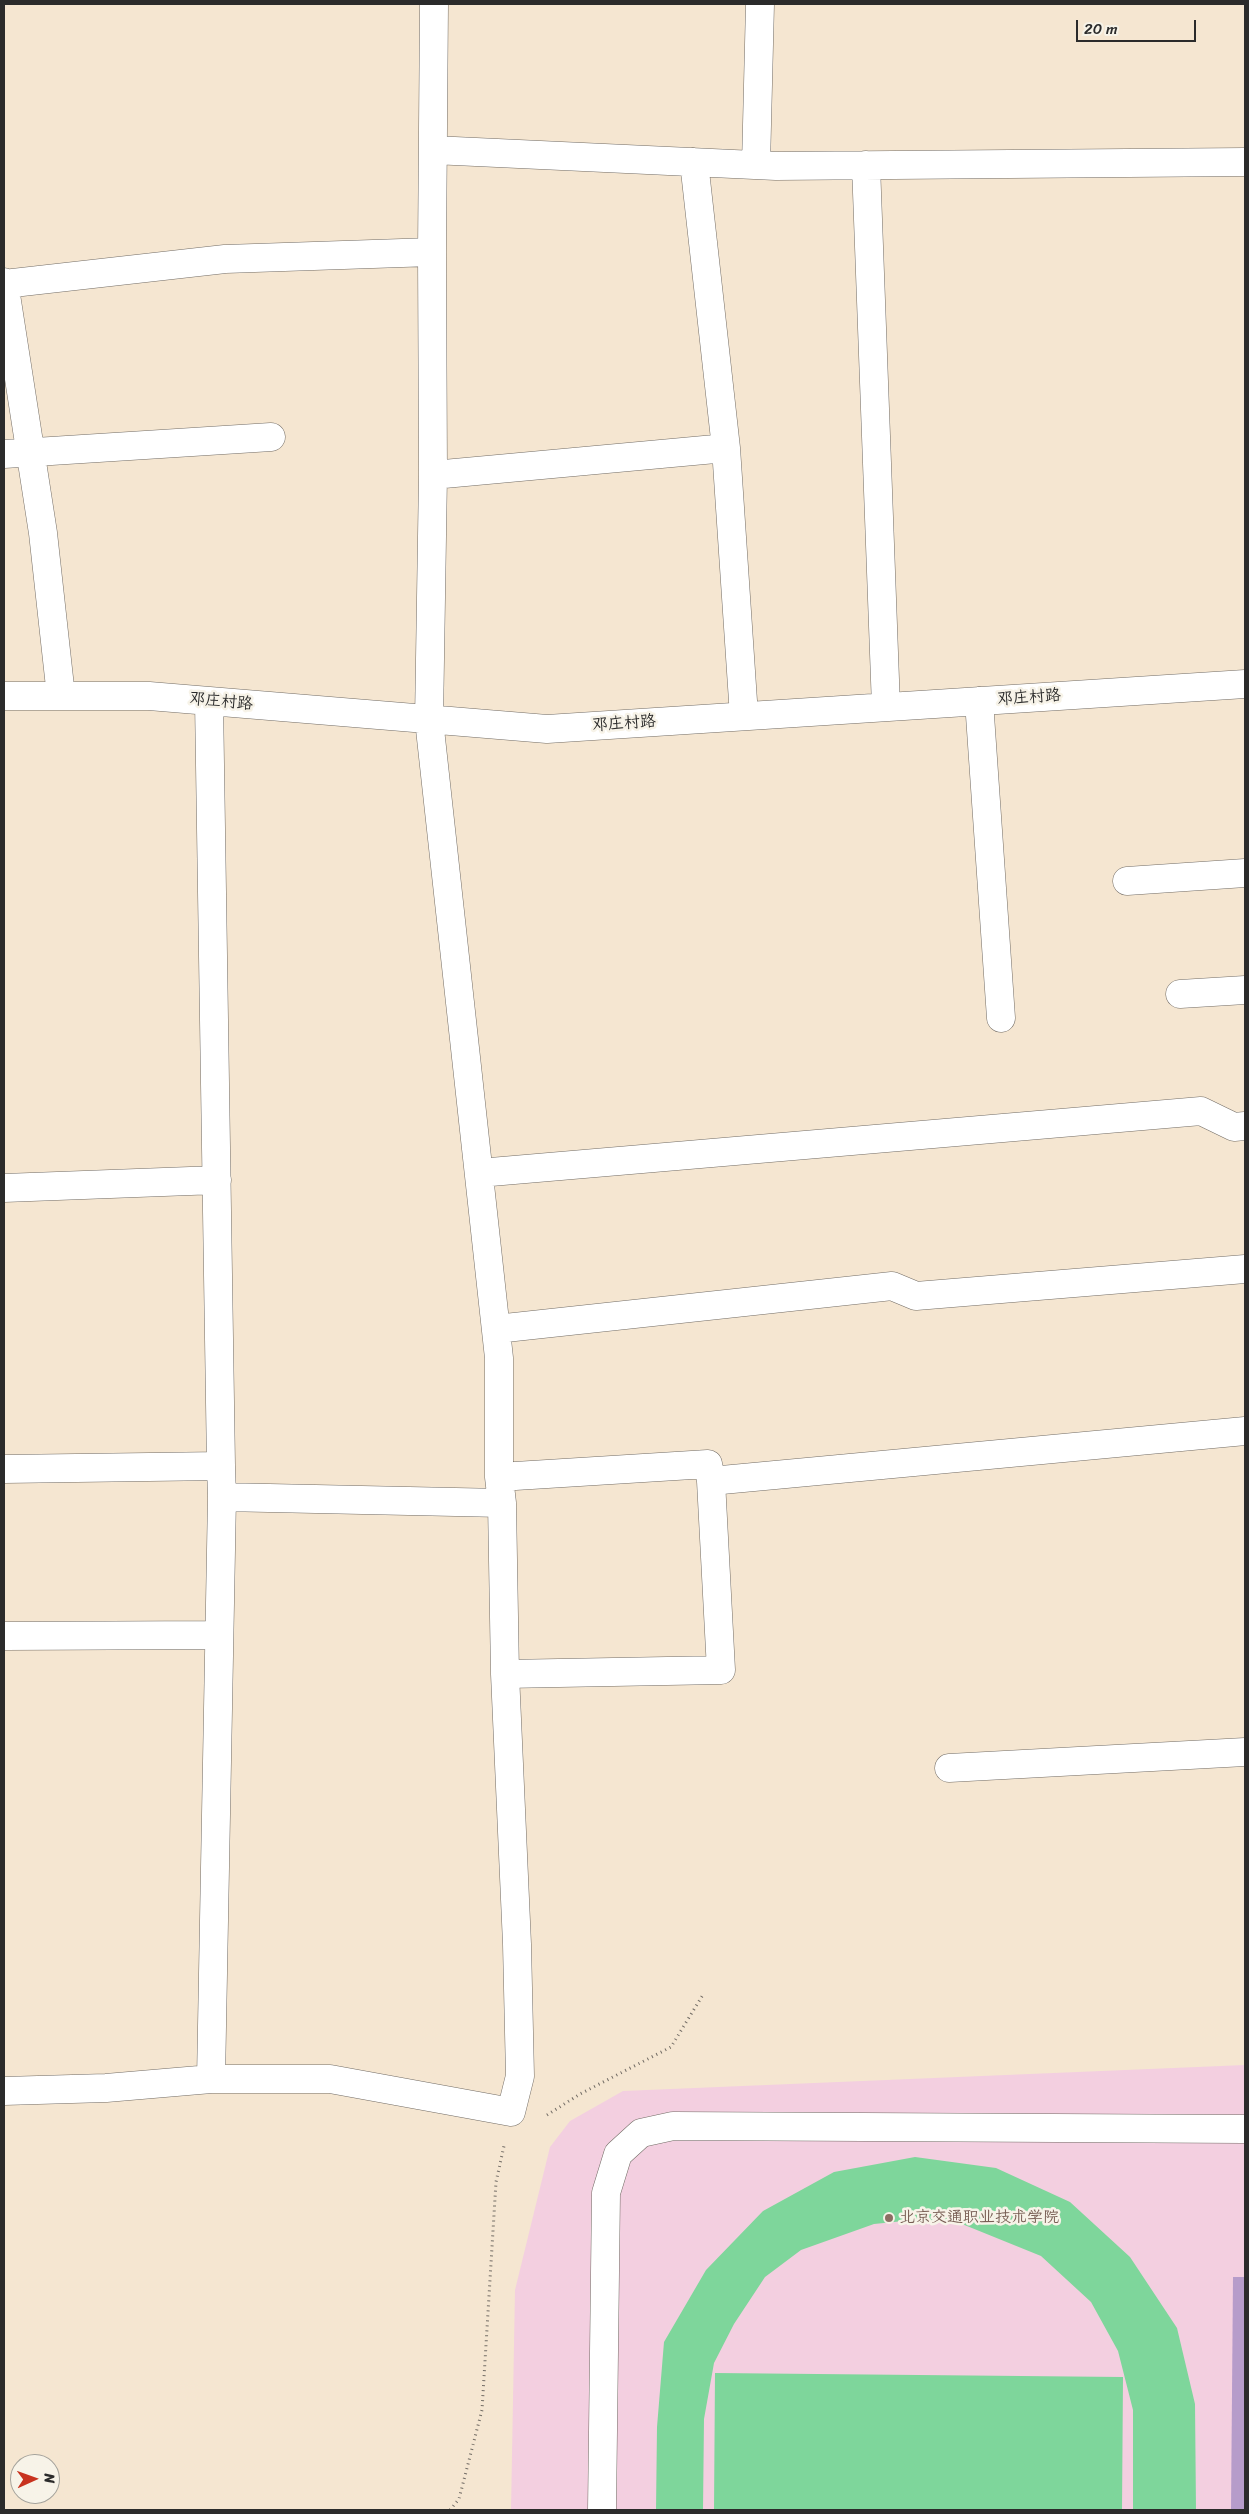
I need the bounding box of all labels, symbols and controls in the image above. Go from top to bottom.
scale bar [1079,10,1199,42]
text: 20 m [1084,16,1118,42]
street label: 邓庄村路 [996,686,1062,710]
street label: 邓庄村路 [188,690,254,714]
street label: 邓庄村路 [591,712,657,736]
place label: 北京交通职业技术学院 [899,2208,1059,2228]
marker: 北京交通职业技术学院 [883,2212,895,2224]
north arrow [10,2454,60,2504]
text: N [37,2473,62,2484]

